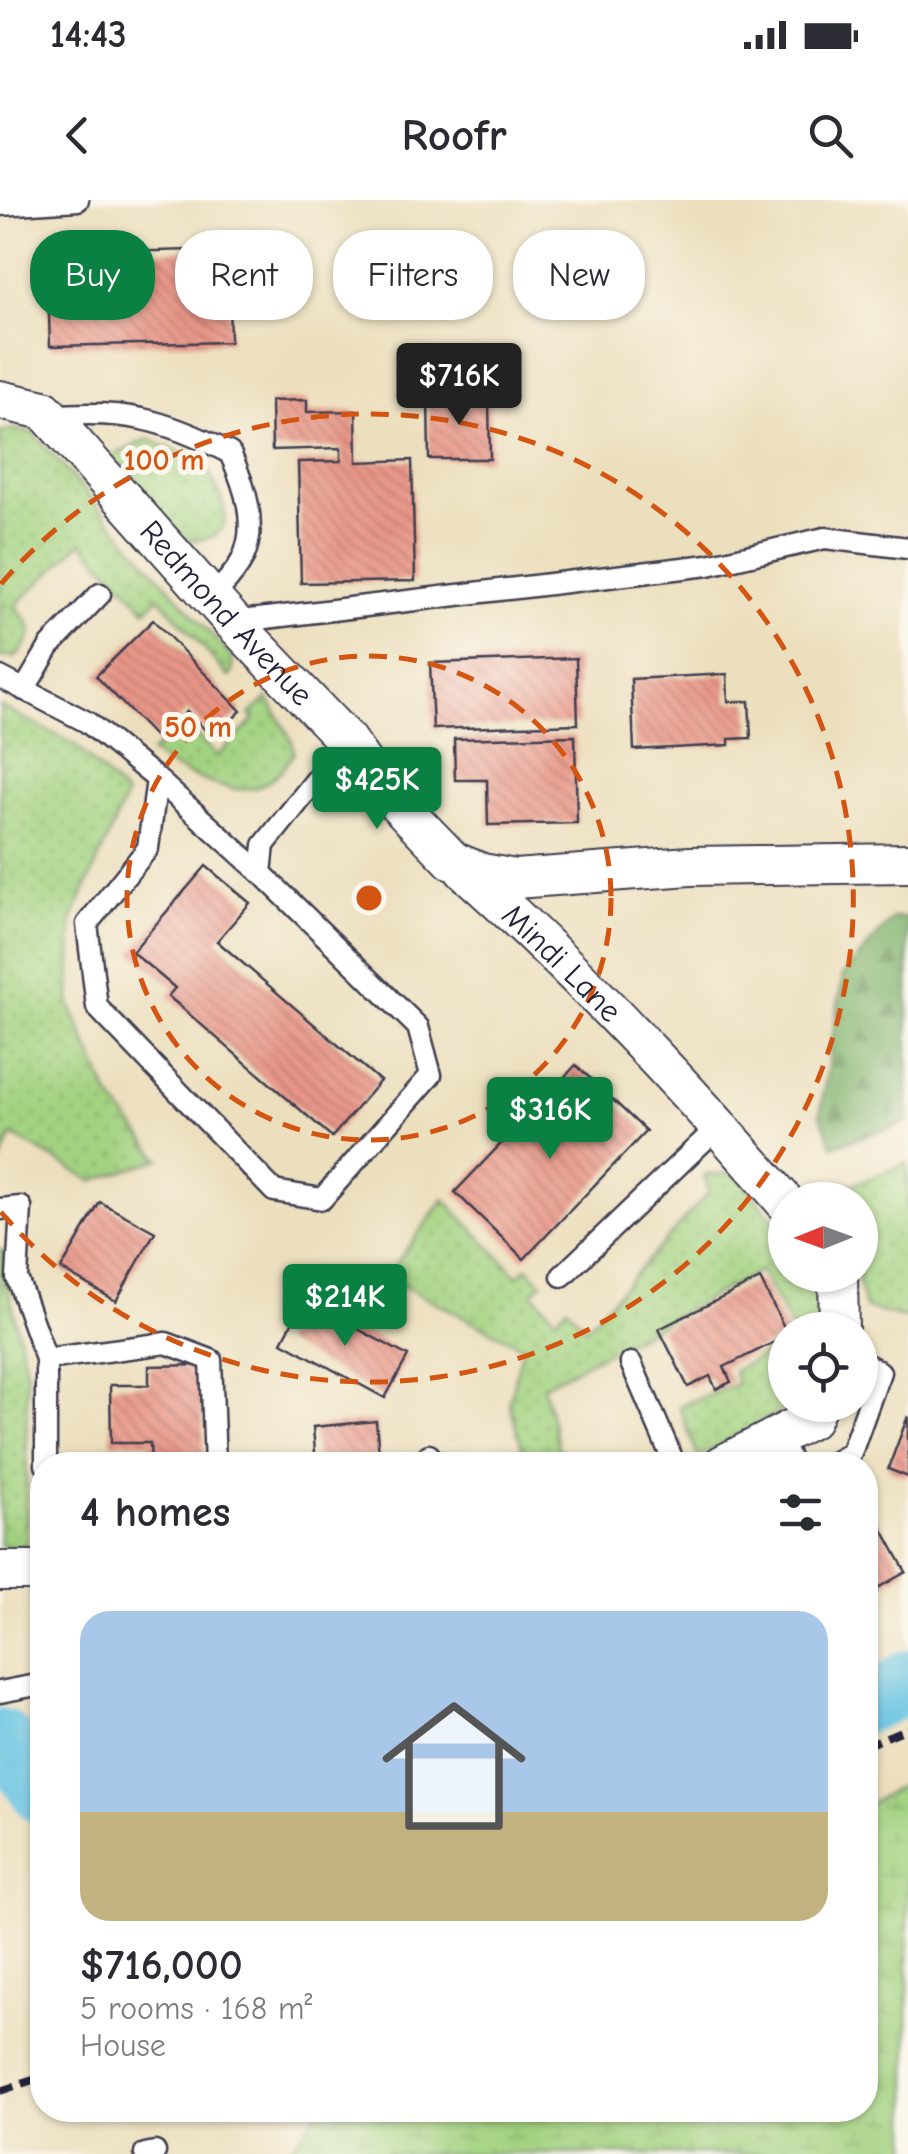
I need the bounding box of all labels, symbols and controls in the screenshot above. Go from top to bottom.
text: 14:43 [50,13,127,57]
icon: back [50,108,105,163]
icon: search [803,108,858,163]
text: Roofr [401,109,507,161]
chip: Buy [30,230,155,320]
chip: Rent [175,230,313,320]
chip: Filters [333,230,493,320]
chip: New [513,230,645,320]
pin: $716K [389,343,529,428]
text: $716K [419,357,500,394]
text: 100 m [124,443,204,478]
street label: Redmond Avenue [133,513,321,713]
text: 50 m [164,710,232,745]
pin: $425K [307,747,447,832]
text: $425K [334,761,420,798]
centre of rings [351,880,387,916]
street label: Mindi Lane [495,896,630,1029]
pin: $316K [480,1077,620,1162]
text: $316K [509,1091,591,1128]
north arrow [768,1182,878,1292]
map controls [768,1182,878,1422]
pin: $214K [275,1264,415,1349]
text: $214K [305,1278,385,1315]
button: locate [768,1312,878,1422]
icon: filters [773,1485,828,1540]
text: 4 homes [80,1488,230,1537]
icon: home [364,1676,544,1856]
text: $716,000 [80,1941,243,1990]
text: 5 rooms · 168 m² [80,1990,312,2027]
text: House [80,2027,166,2064]

